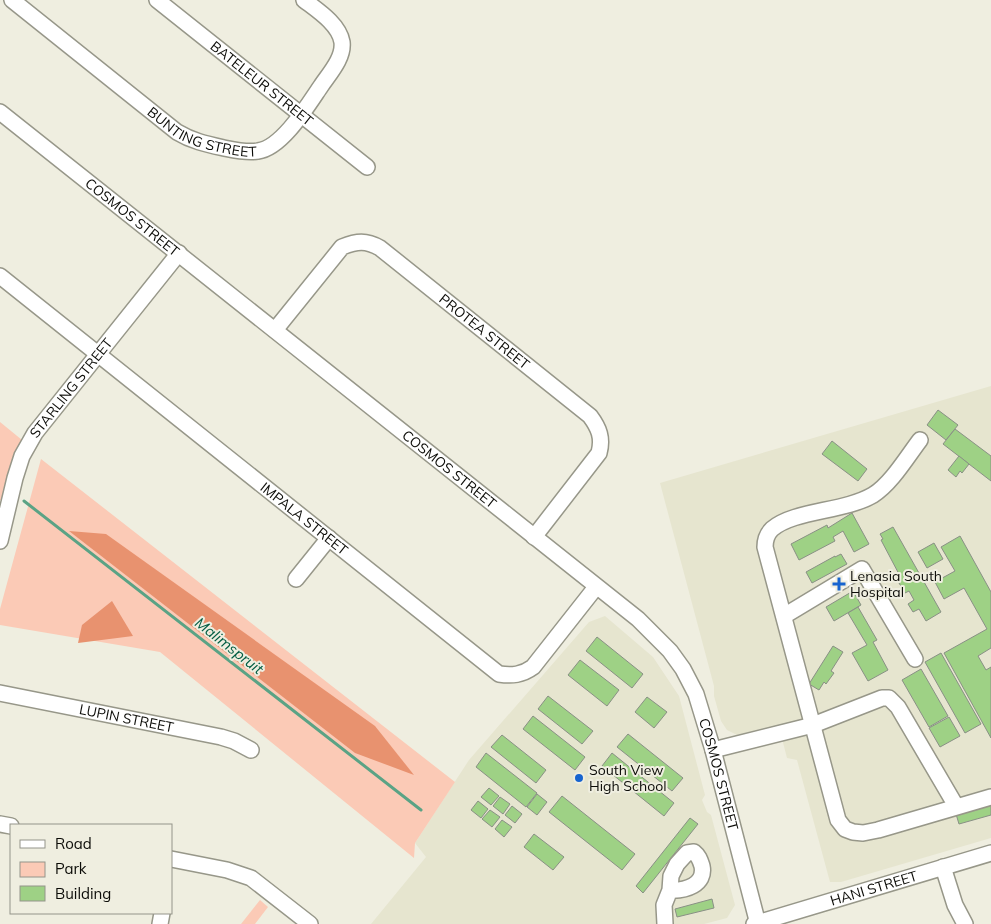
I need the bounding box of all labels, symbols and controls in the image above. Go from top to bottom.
street label: BATELEUR STREET [207,37,317,130]
street label: BUNTING STREET [144,103,258,161]
street label: COSMOS STREET [81,174,184,260]
street label: PROTEA STREET [435,290,534,373]
street label: STARLING STREET [26,334,117,442]
street label: COSMOS STREET [399,426,501,512]
street label: IMPALA STREET [257,478,352,559]
place label: Lenasia South Hospital [850,567,942,601]
marker: Lenasia South Hospital [832,577,846,591]
water label: Malimspruit [191,613,268,679]
street label: LUPIN STREET [78,700,176,736]
street label: COSMOS STREET [695,716,743,833]
place label: South View High School [589,761,667,795]
marker: South View High School [573,772,585,784]
legend [10,824,172,914]
text: Road [55,834,92,853]
text: Park [55,859,87,878]
street label: HANI STREET [828,866,920,910]
text: Building [55,884,111,903]

